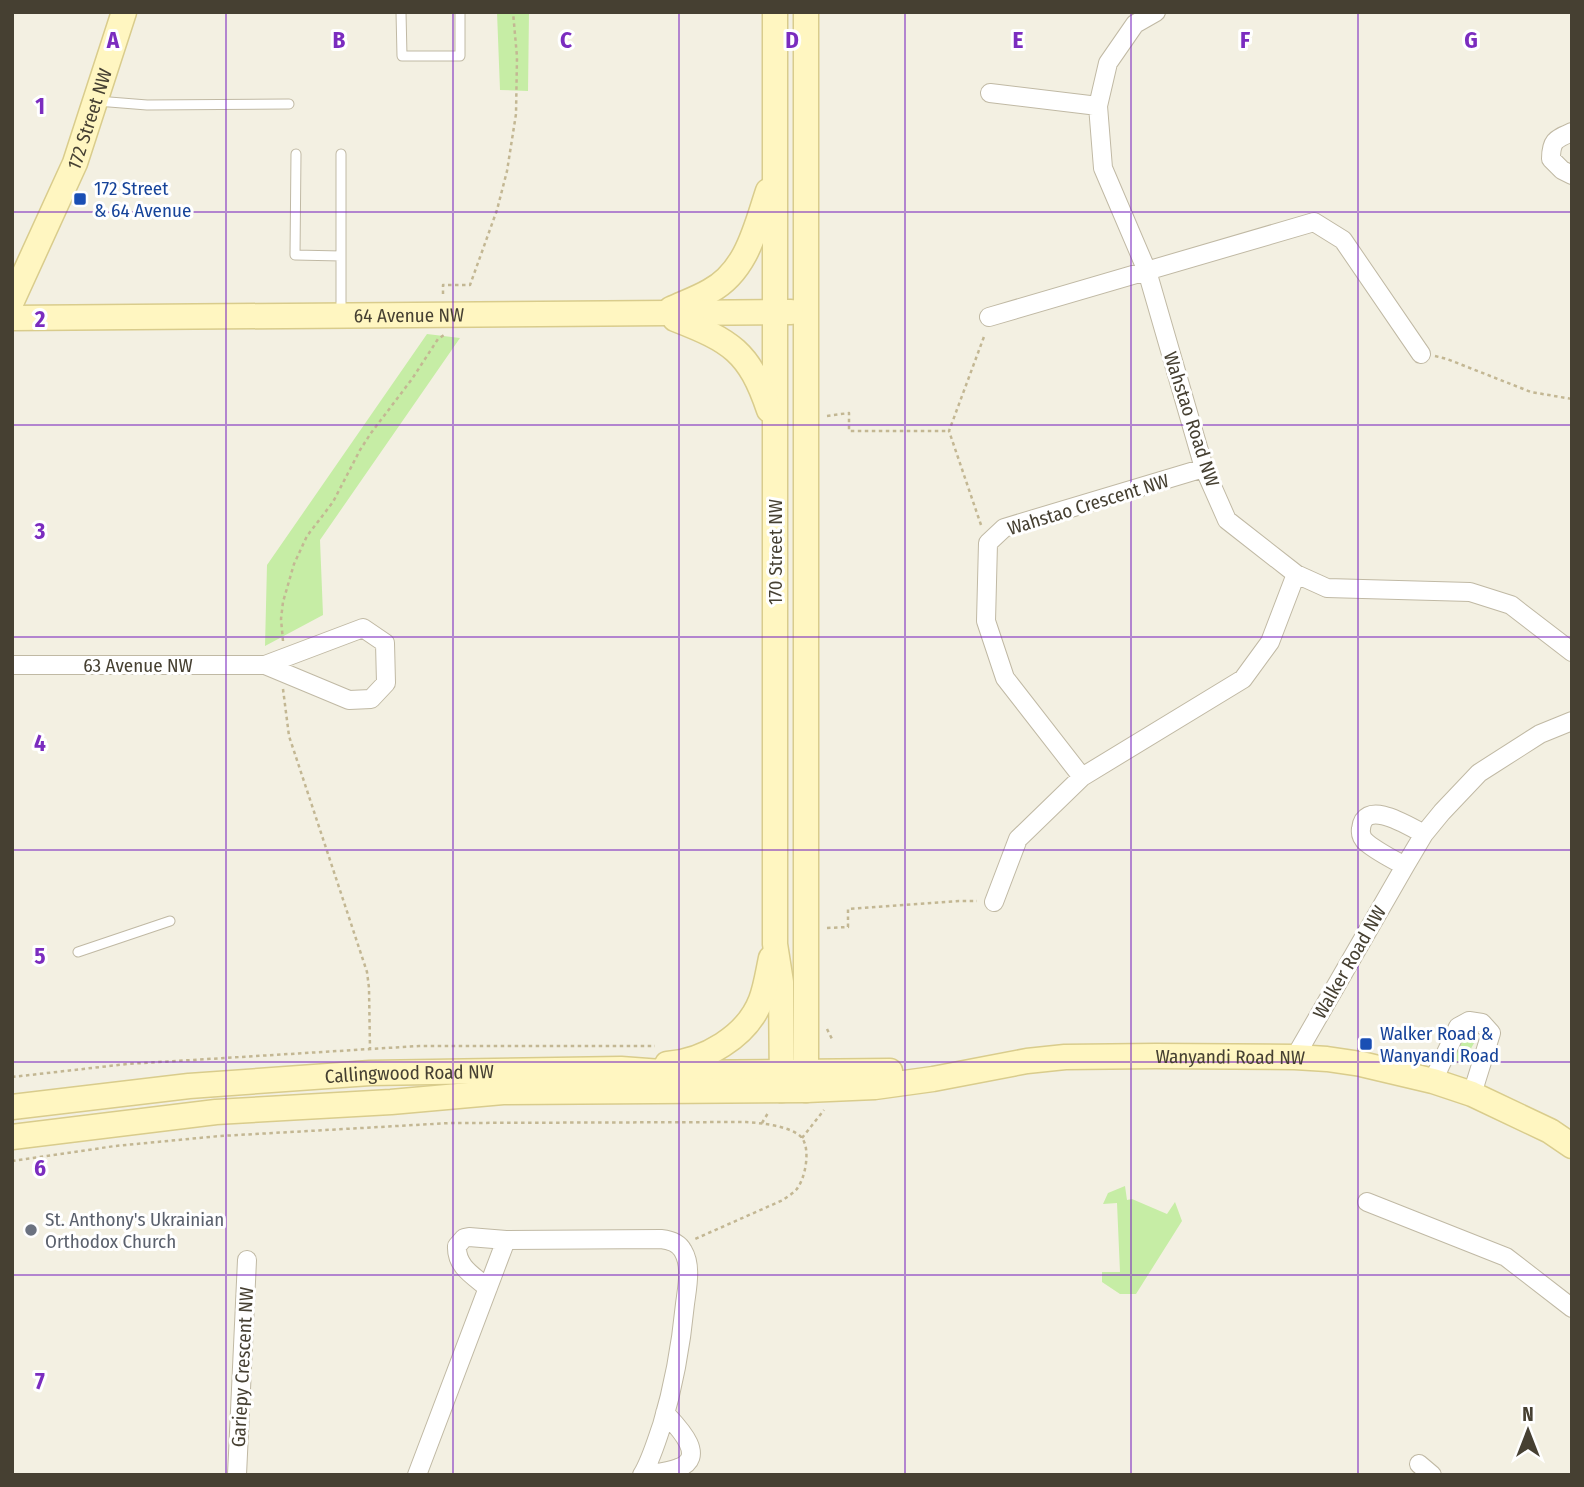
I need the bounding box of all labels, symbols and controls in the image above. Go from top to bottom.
text: A [106,26,120,54]
text: B [333,26,346,54]
text: C [560,26,572,54]
text: D [785,26,799,54]
text: E [1013,26,1024,54]
text: F [1240,26,1250,54]
text: G [1464,26,1478,54]
street label: 172 Street NW [62,66,117,174]
text: 1 [35,92,45,120]
place label: 172 Street & 64 Avenue [94,177,191,222]
marker: 172 Street & 64 Avenue [72,191,88,207]
street label: 64 Avenue NW [354,304,464,327]
text: 2 [34,305,46,333]
street label: Wahstao Road NW [1159,349,1224,490]
street label: Wahstao Crescent NW [1005,469,1172,540]
street label: 170 Street NW [764,499,787,605]
text: 3 [34,517,46,545]
street label: 63 Avenue NW [83,654,193,677]
text: 4 [34,729,46,757]
street label: Walker Road NW [1308,902,1391,1023]
text: 5 [34,942,46,970]
place label: Walker Road & Wanyandi Road [1380,1022,1499,1067]
marker: Walker Road & Wanyandi Road [1358,1036,1374,1052]
street label: Wanyandi Road NW [1155,1045,1306,1070]
street label: Callingwood Road NW [324,1060,494,1088]
text: 6 [34,1154,46,1182]
place label: St. Anthony's Ukrainian Orthodox Church [45,1208,224,1253]
marker: St. Anthony's Ukrainian Orthodox Church [23,1222,39,1238]
street label: Gariepy Crescent NW [227,1286,258,1448]
text: 7 [35,1367,45,1395]
north arrow [1493,1396,1563,1466]
text: N [1522,1403,1534,1426]

